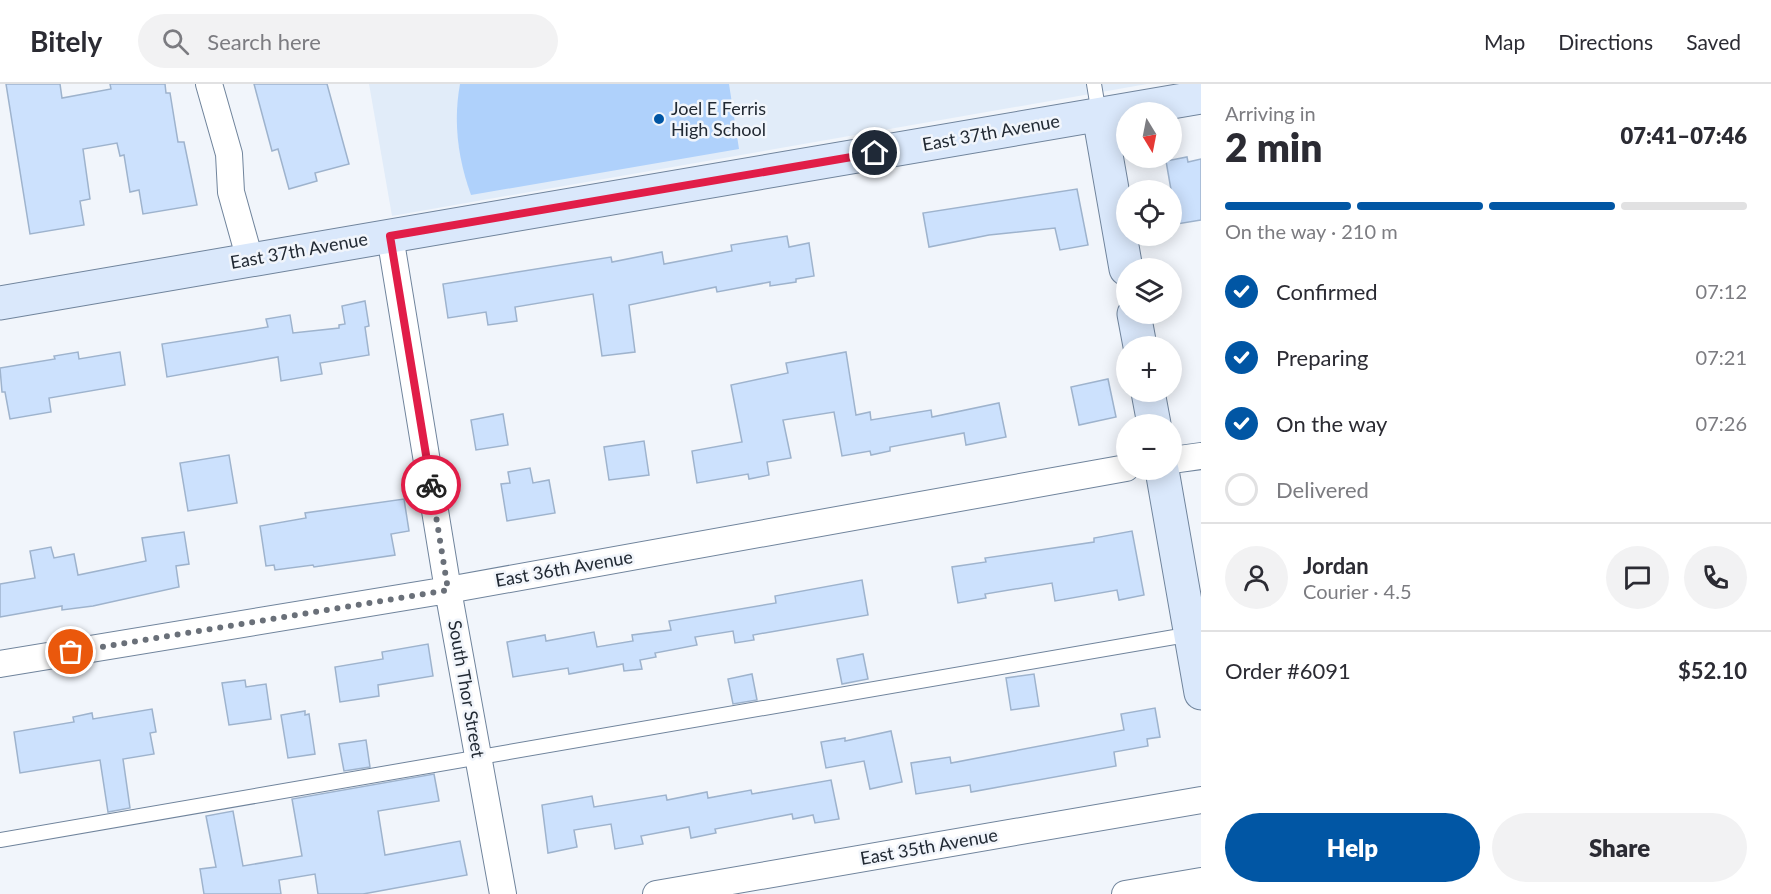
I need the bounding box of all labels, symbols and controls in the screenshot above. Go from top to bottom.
search box [138,14,558,68]
text: Bitely [30,24,102,58]
icon: search [159,25,192,58]
text: Search here [207,28,321,55]
text: Map [1484,29,1525,54]
text: Directions [1558,29,1653,54]
text: Saved [1686,29,1741,54]
place label: Joel E Ferris High School [671,97,766,140]
text: Arriving in [1225,101,1316,125]
north arrow [1116,102,1182,168]
map controls [1116,102,1182,480]
street label: East 37th Avenue [920,109,1061,155]
marker: Joel E Ferris High School [652,112,666,126]
text: 07:41–07:46 [1621,122,1747,149]
text: 2 min [1225,124,1322,170]
pin [849,127,900,178]
icon: home [858,136,891,169]
button: locate [1116,180,1182,246]
text: On the way · 210 m [1225,219,1398,243]
street label: East 37th Avenue [228,227,369,273]
button: layers [1116,258,1182,324]
icon: check [1225,275,1258,308]
text: Confirmed [1276,278,1378,305]
text: 07:12 [1696,279,1747,303]
button: + [1116,336,1182,402]
icon: check [1225,341,1258,374]
text: Preparing [1276,344,1368,371]
text: 07:21 [1696,345,1747,369]
icon: check [1225,407,1258,440]
text: On the way [1276,410,1387,437]
text: 07:26 [1696,411,1747,435]
button: − [1116,414,1182,480]
courier [401,455,461,515]
icon: bike [415,469,448,502]
text: Delivered [1276,476,1369,503]
street label: East 36th Avenue [493,545,634,591]
button: person [1225,546,1288,609]
button: chat [1606,546,1669,609]
button: phone [1684,546,1747,609]
text: Jordan [1303,552,1369,579]
text: Courier · 4.5 [1303,579,1412,603]
street label: South Thor Street [444,618,490,760]
pin [45,626,96,677]
icon: bag [54,635,87,668]
text: Order #6091 [1225,657,1351,684]
text: $52.10 [1678,657,1747,684]
button: Help [1225,813,1480,882]
button: Share [1492,813,1747,882]
street label: East 35th Avenue [858,823,999,869]

